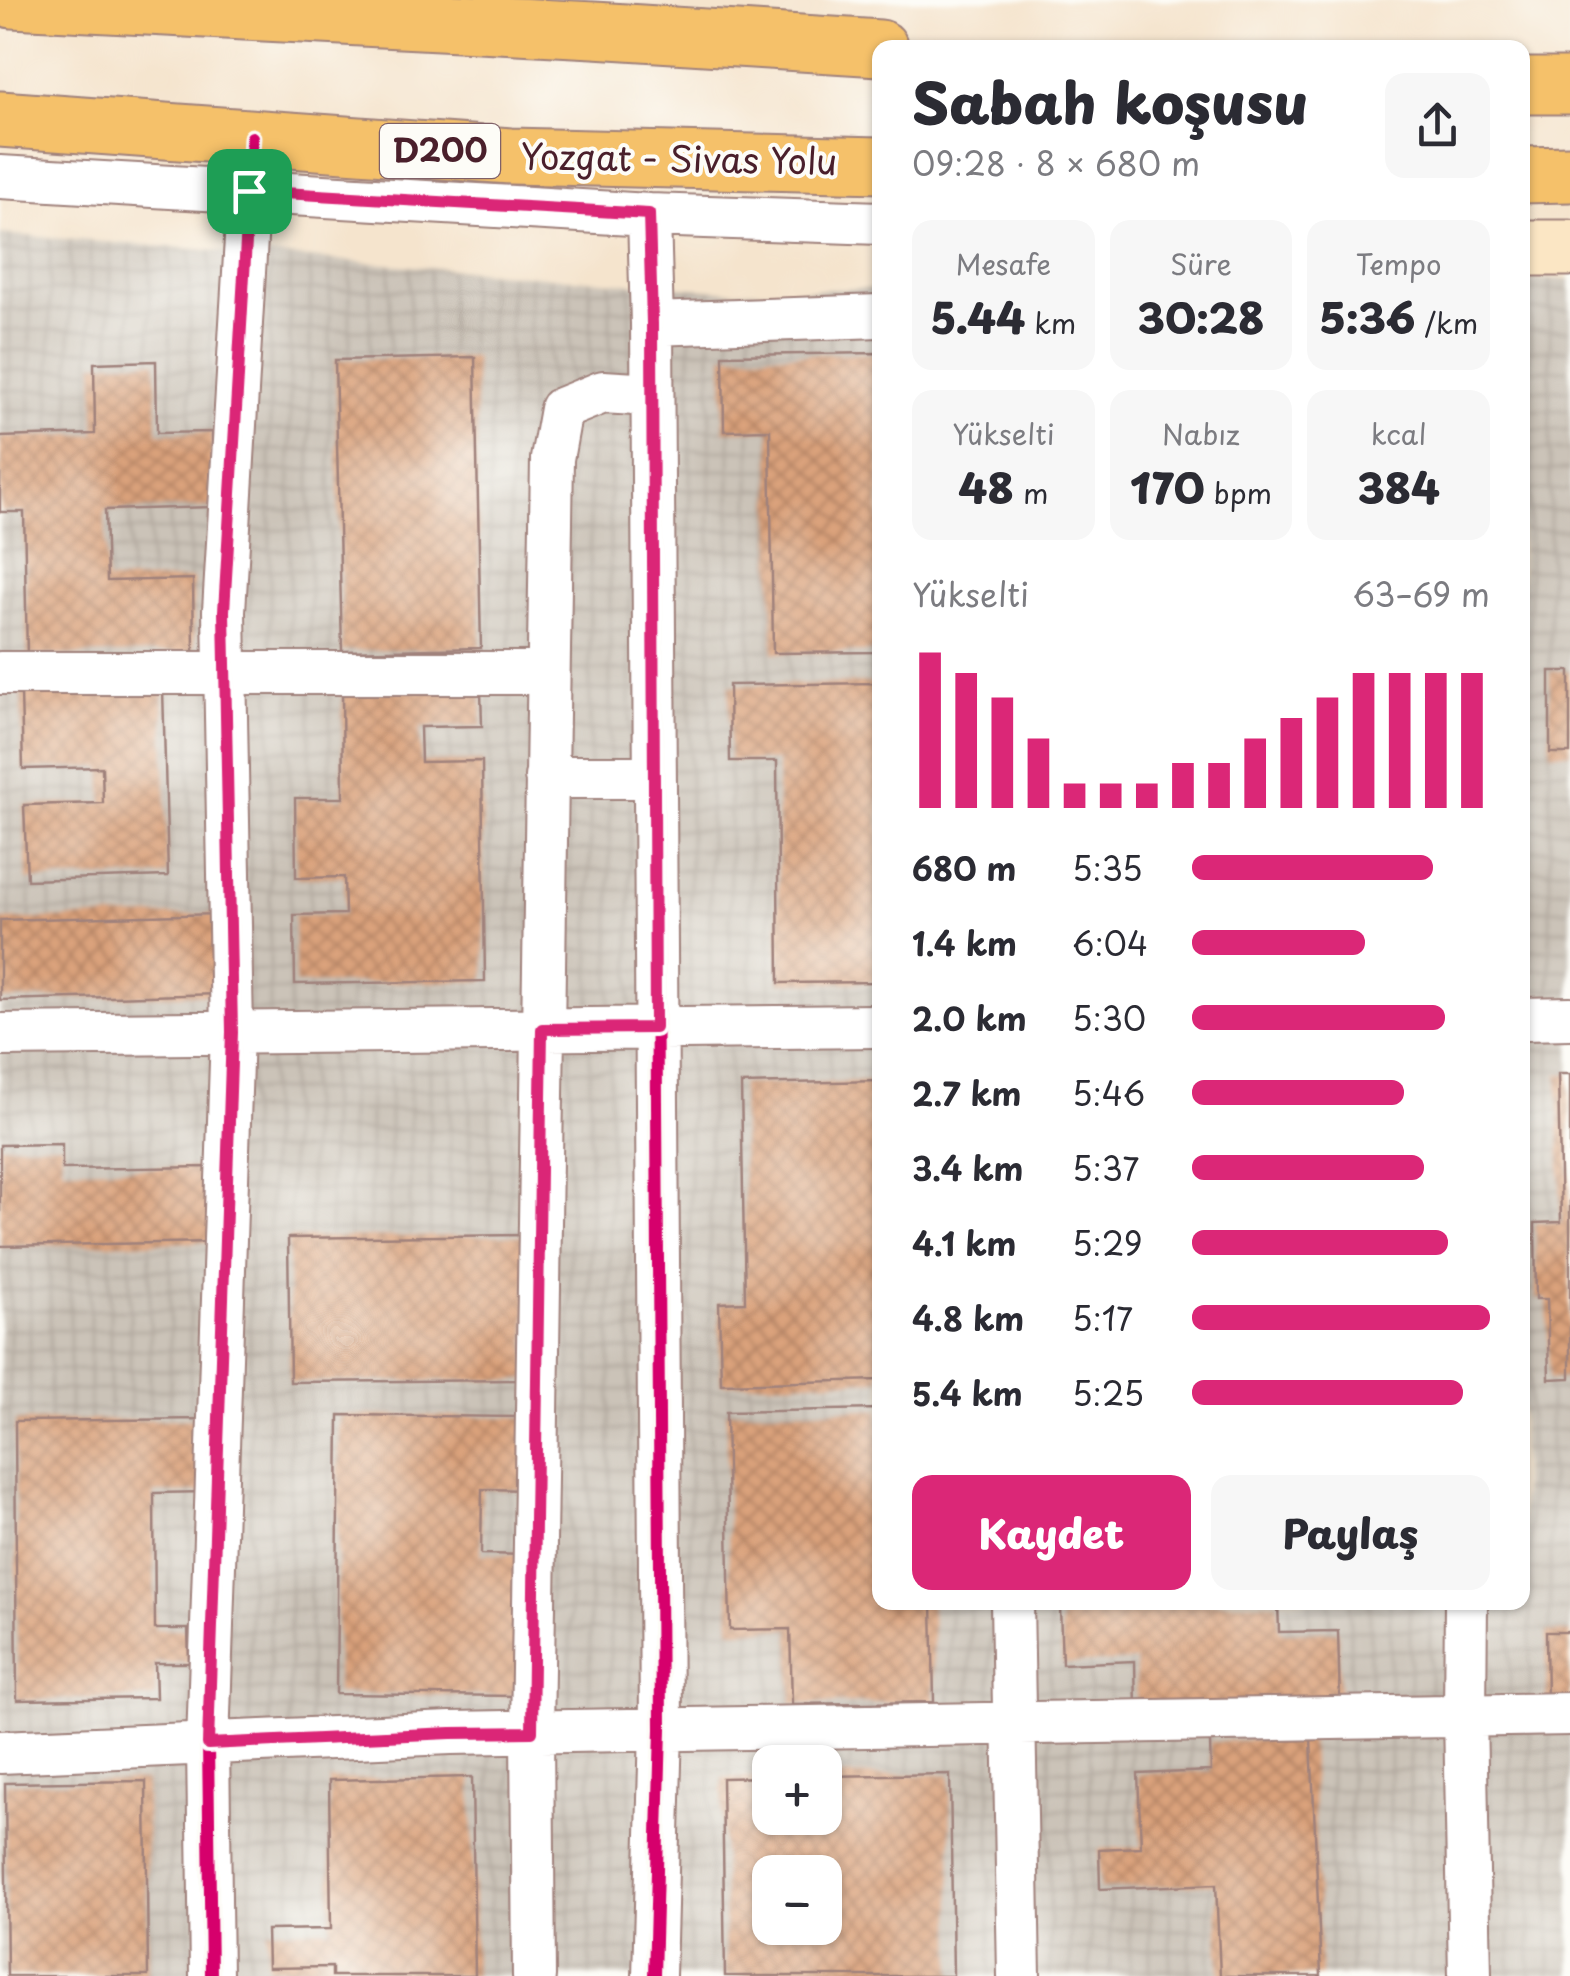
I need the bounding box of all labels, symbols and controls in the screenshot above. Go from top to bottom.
text: Sabah koşusu [912,60,1309,143]
button: share [1385,73,1490,178]
road number: D200 [380,124,500,178]
street label: Yozgat - Sivas Yolu [520,128,838,187]
text: 09:28 · 8 × 680 m [912,139,1200,187]
pin [207,149,292,234]
icon: arrive [222,164,277,219]
text: Mesafe [955,242,1051,285]
text: Süre [1170,242,1232,285]
text: Tempo [1356,242,1441,285]
text: 5.44 [930,285,1025,348]
text: 30:28 [1138,285,1264,348]
text: 5:36 [1319,285,1415,348]
text: km [1025,301,1076,344]
text: /km [1415,301,1478,344]
text: Yükselti [952,412,1054,455]
text: Nabız [1162,412,1240,455]
text: kcal [1371,412,1427,455]
text: 48 [958,455,1014,518]
text: 170 [1130,455,1205,518]
text: 384 [1357,455,1440,518]
text: m [1014,471,1048,514]
text: bpm [1205,471,1272,514]
text: Yükselti [912,570,1029,618]
text: 63–69 m [1353,570,1490,618]
text: 680 m [912,844,1016,892]
text: 5:35 [1072,844,1143,892]
text: 1.4 km [912,919,1017,967]
text: 6:04 [1072,919,1148,967]
text: 2.0 km [912,994,1027,1042]
text: 5:30 [1072,994,1146,1042]
text: 2.7 km [912,1069,1022,1117]
text: 5:46 [1072,1069,1145,1117]
text: 3.4 km [912,1144,1023,1192]
text: 5:37 [1072,1144,1139,1192]
text: 4.1 km [912,1219,1016,1267]
text: 5:29 [1072,1219,1143,1267]
text: 4.8 km [912,1294,1024,1342]
text: 5:17 [1072,1294,1133,1342]
text: 5.4 km [912,1369,1023,1417]
text: 5:25 [1072,1369,1144,1417]
button: Kaydet [912,1475,1191,1590]
button: Paylaş [1211,1475,1490,1590]
map controls [752,1745,842,1945]
button: + [752,1745,842,1835]
button: − [752,1855,842,1945]

